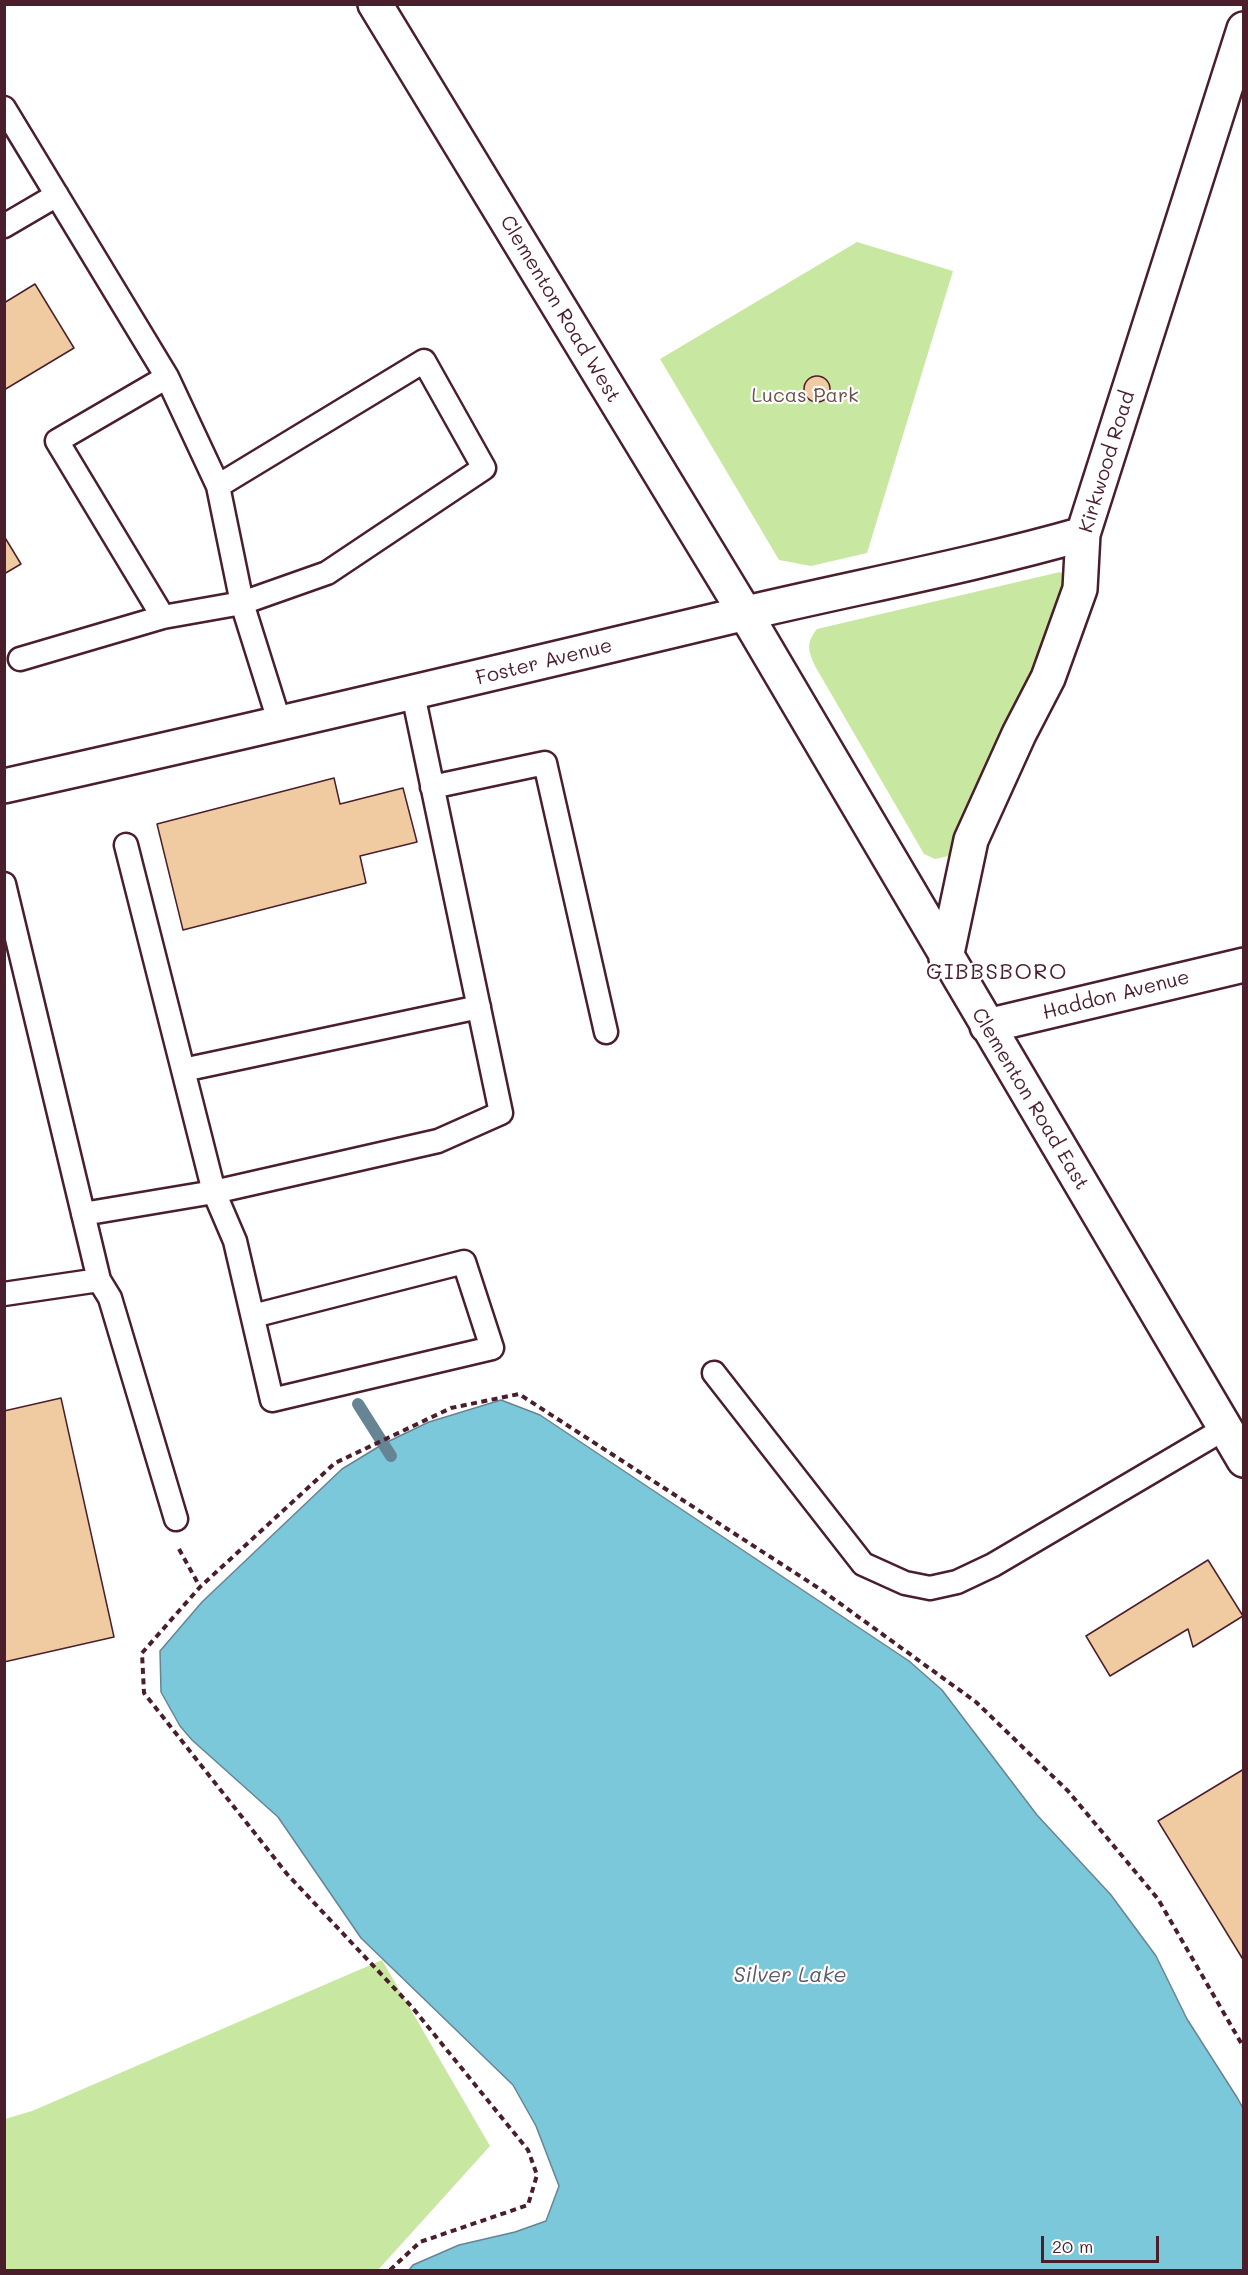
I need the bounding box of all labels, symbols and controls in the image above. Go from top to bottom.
street label: Clementon Road West [495,211,625,407]
park label: Lucas Park [751,384,859,408]
street label: Kirkwood Road [1074,388,1140,536]
street label: Foster Avenue [473,633,615,691]
district label: GIBBSBORO [926,959,1068,985]
street label: Haddon Avenue [1040,965,1192,1025]
street label: Clementon Road East [966,1004,1094,1194]
water label: Silver Lake [733,1963,847,1989]
scale bar [1044,2224,1162,2262]
text: 20 m [1052,2234,1093,2258]

